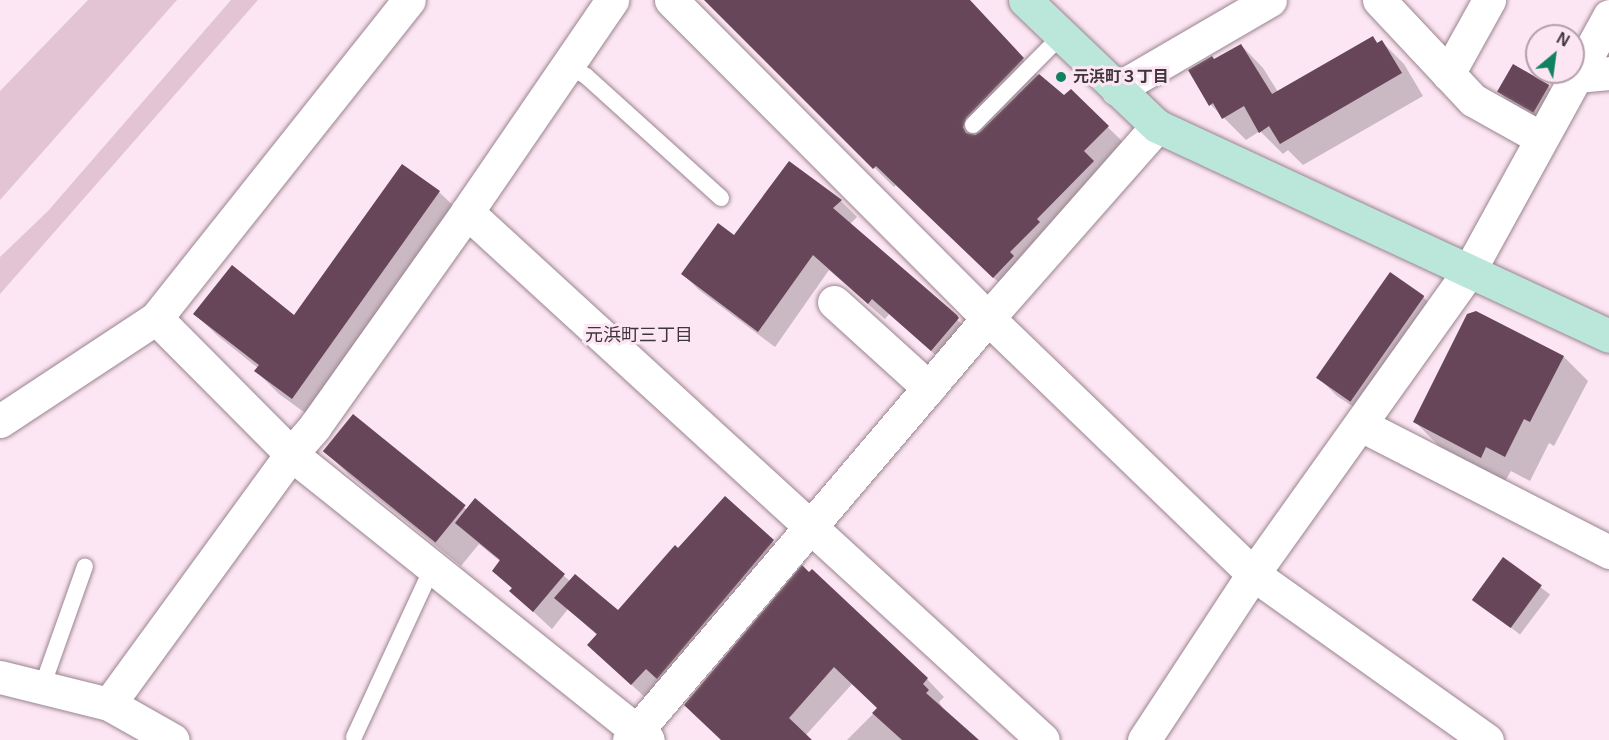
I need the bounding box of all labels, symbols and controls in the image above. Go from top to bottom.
north arrow [1525,24,1585,84]
text: N [1554,29,1572,50]
place label: 元浜町３丁目 [1073,67,1169,87]
marker: 元浜町３丁目 [1054,70,1068,84]
district label: 元浜町三丁目 [585,324,693,346]

